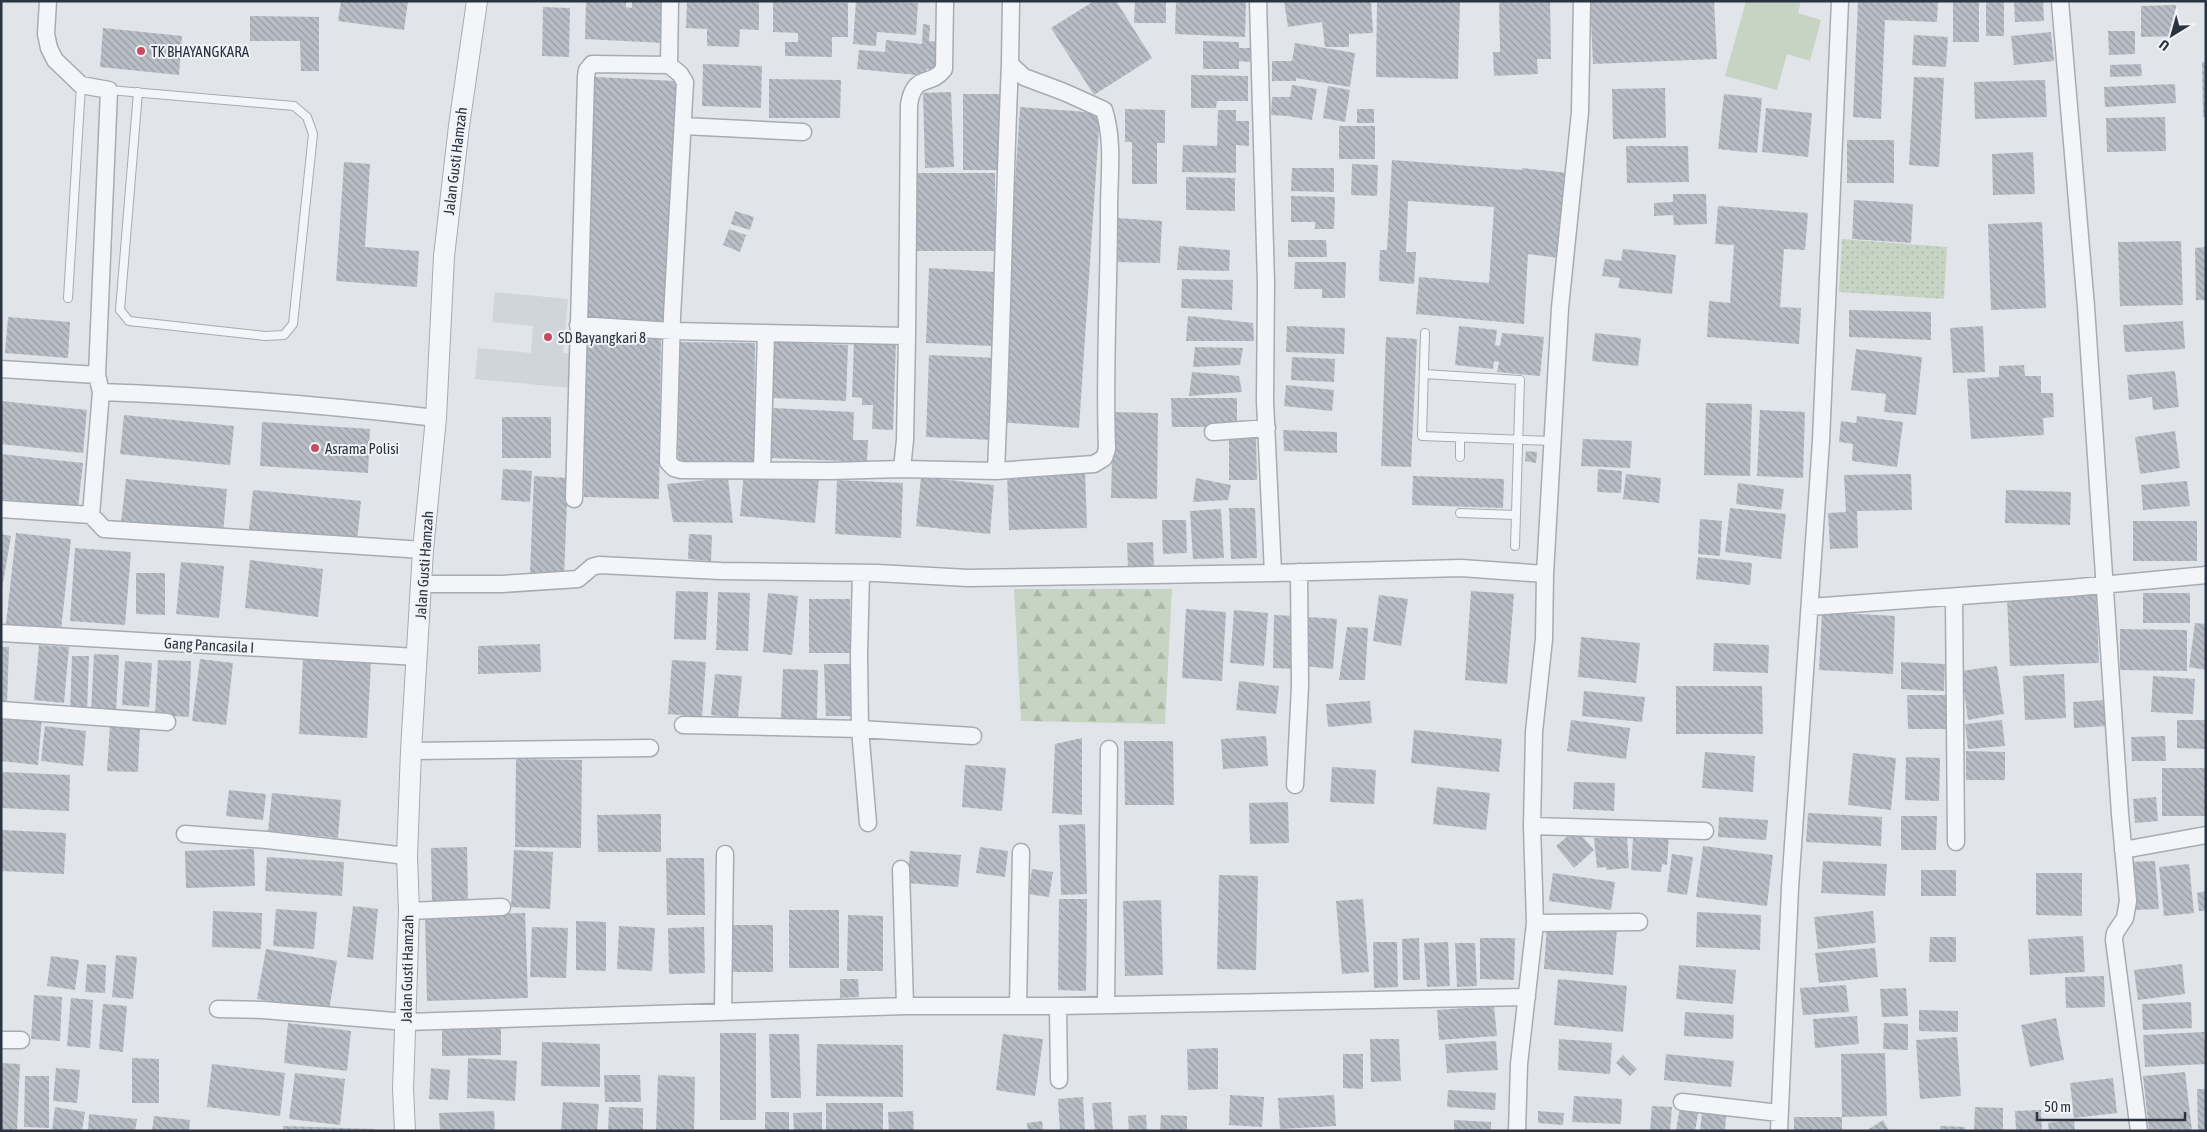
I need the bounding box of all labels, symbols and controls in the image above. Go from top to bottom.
north arrow [2147,10,2197,60]
text: U [2156,37,2172,54]
place label: TK BHAYANGKARA [151,43,250,60]
marker: TK BHAYANGKARA [135,45,147,57]
street label: Jalan Gusti Hamzah [440,106,470,216]
place label: SD Bayangkari 8 [558,329,646,346]
marker: SD Bayangkari 8 [542,331,554,343]
place label: Asrama Polisi [325,440,399,457]
marker: Asrama Polisi [309,442,321,454]
street label: Jalan Gusti Hamzah [412,510,436,620]
street label: Gang Pancasila I [164,634,254,656]
street label: Jalan Gusti Hamzah [398,915,416,1023]
scale bar [2037,1090,2184,1122]
text: 50 m [2044,1098,2071,1115]

